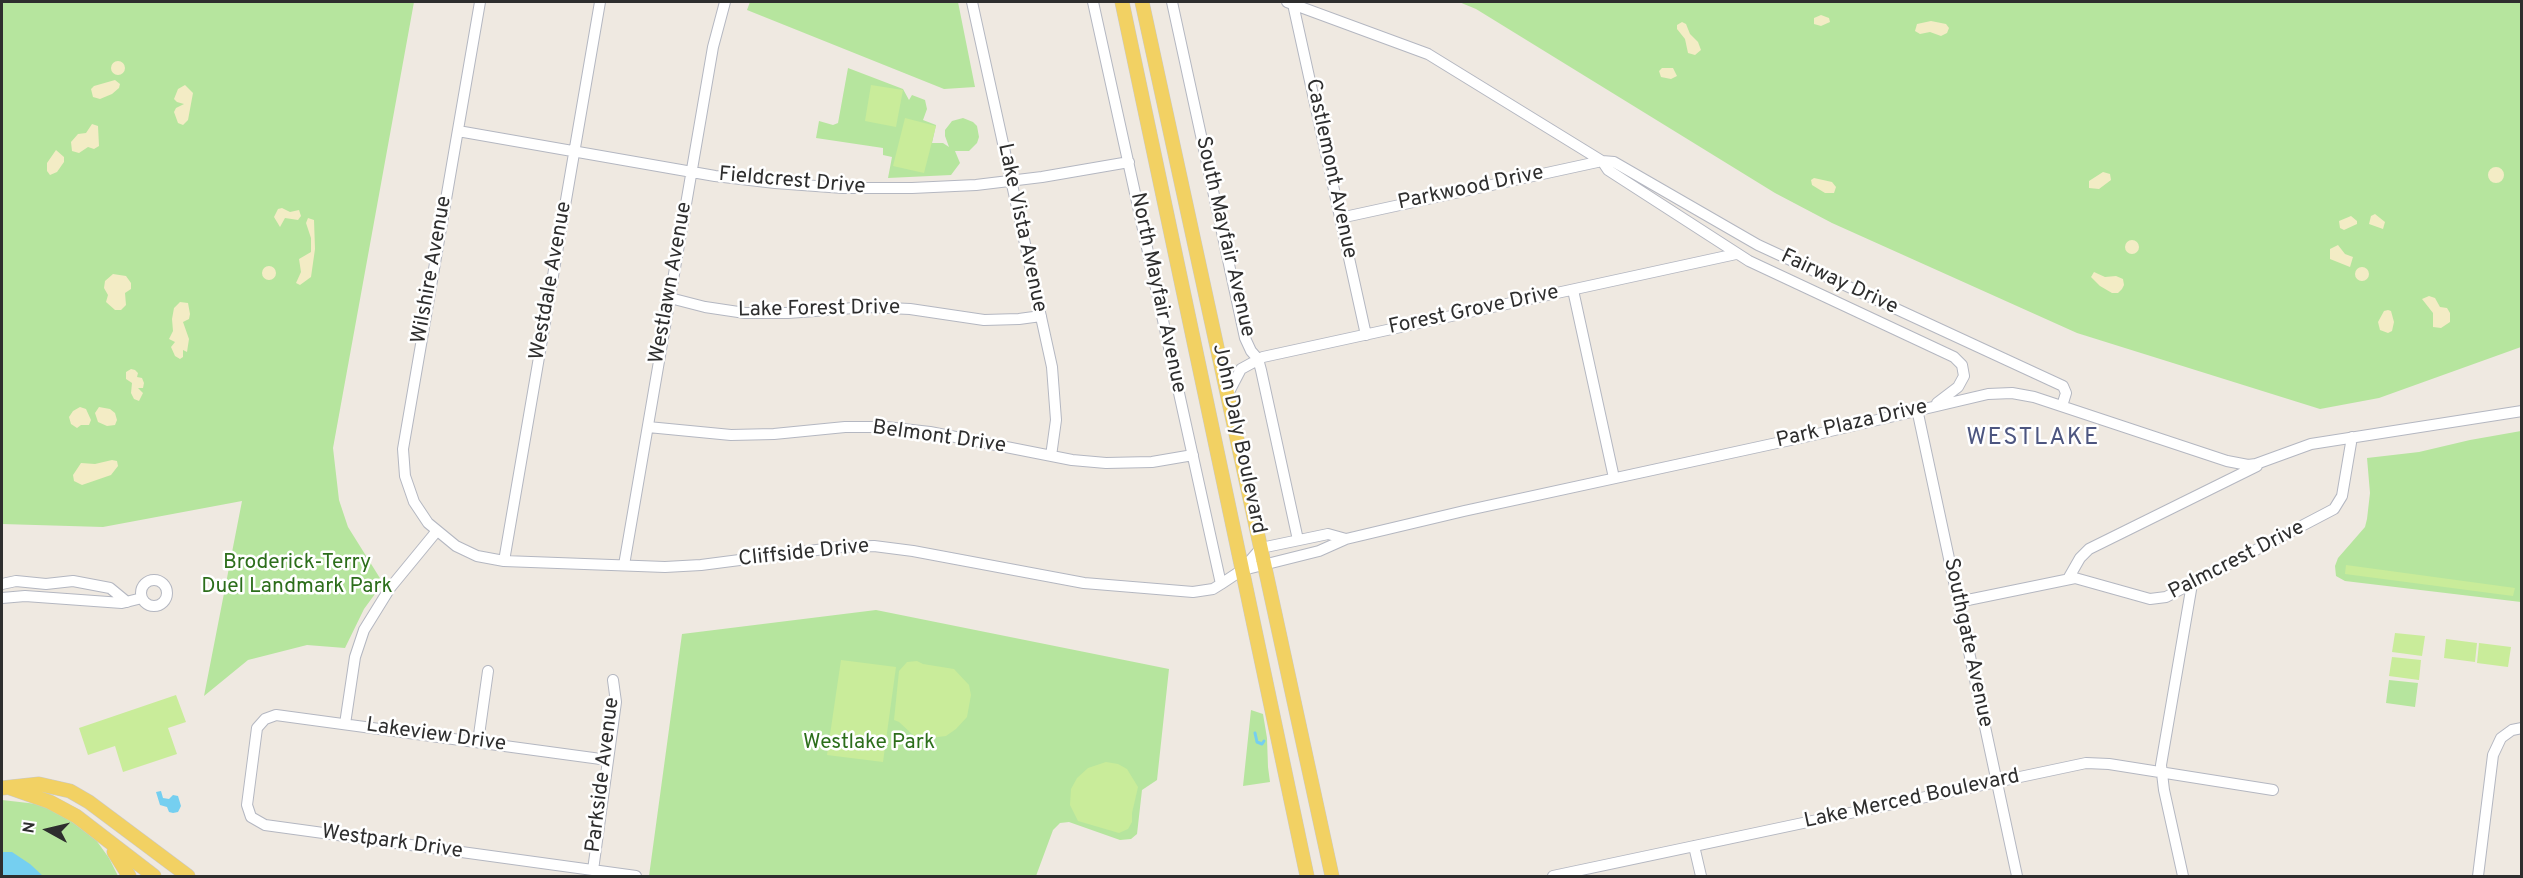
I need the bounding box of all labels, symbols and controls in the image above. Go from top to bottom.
street label: Castlemont Avenue [1299,77,1361,261]
street label: South Mayfair Avenue [1189,134,1259,340]
street label: Lake Vista Avenue [991,141,1051,315]
street label: Parkwood Drive [1396,161,1546,217]
street label: Fieldcrest Drive [718,163,866,201]
street label: North Mayfair Avenue [1123,190,1191,396]
street label: Wilshire Avenue [408,194,458,346]
street label: Westdale Avenue [526,200,578,362]
street label: Westlawn Avenue [645,200,699,366]
street label: Fairway Drive [1776,245,1902,321]
street label: Forest Grove Drive [1387,281,1561,341]
street label: Lake Forest Drive [738,296,900,324]
street label: John Daly Boulevard [1206,342,1270,536]
street label: Park Plaza Drive [1774,395,1930,455]
street label: Belmont Drive [871,416,1007,460]
district label: WESTLAKE [1966,425,2100,453]
street label: Palmcrest Drive [2165,516,2309,606]
street label: Cliffside Drive [737,535,871,573]
park label: Broderick-Terry Duel Landmark Park [201,551,393,601]
street label: Southgate Avenue [1937,556,1997,730]
street label: Parkside Avenue [582,696,626,854]
street label: Lakeview Drive [364,714,508,758]
park label: Westlake Park [803,731,935,757]
street label: Lake Merced Boulevard [1802,765,2022,835]
north arrow [18,800,78,860]
text: N [19,820,41,835]
street label: Westpark Drive [320,821,464,865]

